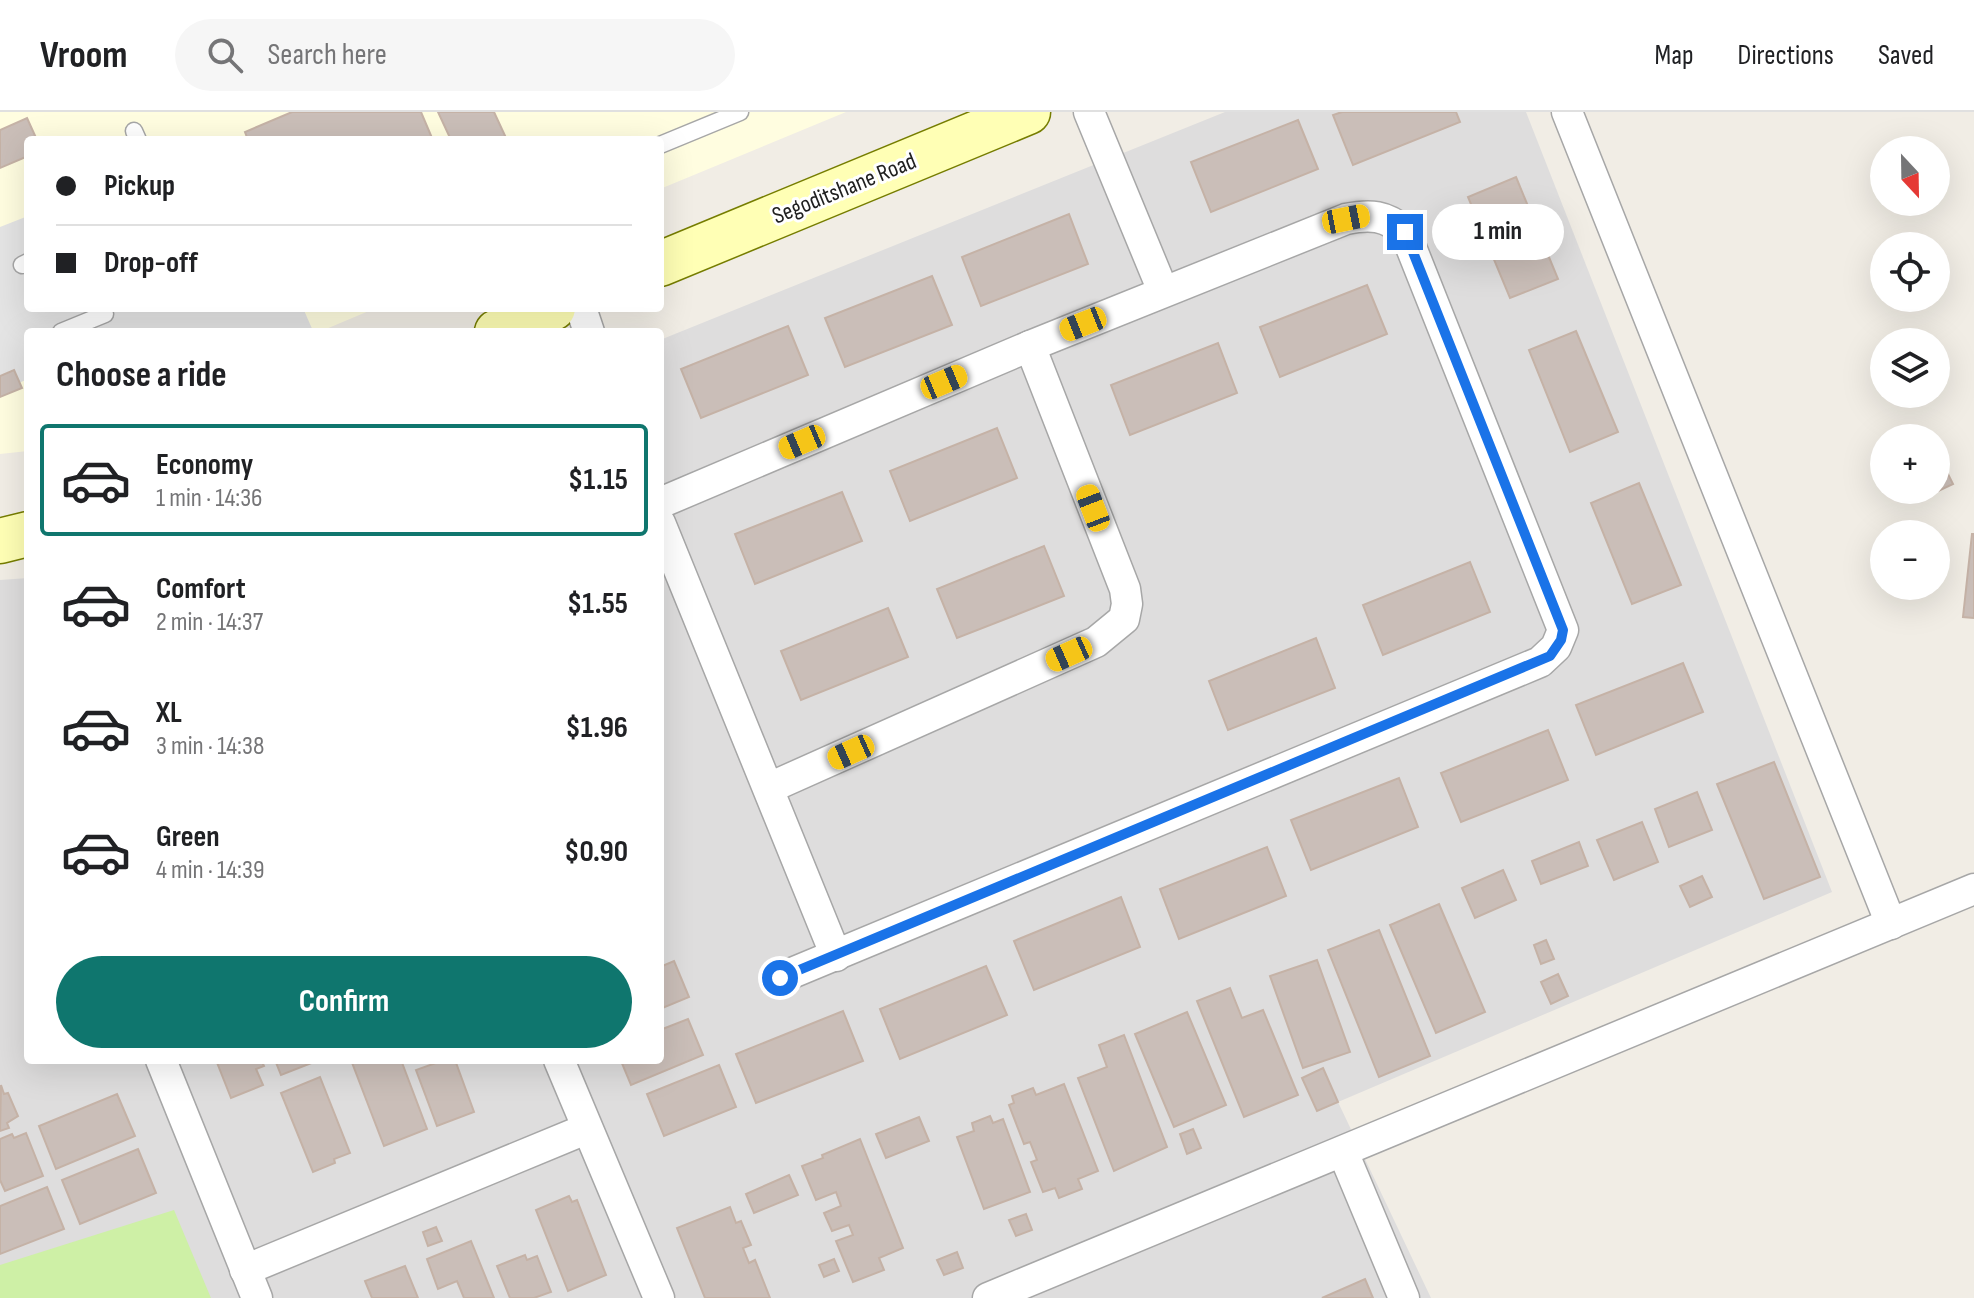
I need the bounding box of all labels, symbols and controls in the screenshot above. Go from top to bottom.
search box [175,19,735,91]
text: Vroom [40,33,127,78]
icon: search [203,33,247,77]
text: Search here [267,37,387,73]
text: Map [1655,39,1694,72]
text: Directions [1738,39,1834,72]
text: Saved [1878,39,1934,72]
north arrow [1870,136,1950,216]
map controls [1870,136,1950,600]
street label: Segoditshane Road [768,146,920,231]
text: Pickup [104,168,175,204]
car [1320,203,1372,235]
callout: 1 min [1433,204,1565,260]
route end [1387,214,1423,250]
text: 1 min [1474,216,1522,247]
button: locate [1870,232,1950,312]
text: Drop-off [104,245,198,281]
car [1056,304,1110,344]
button: layers [1870,328,1950,408]
text: Choose a ride [56,354,227,397]
car [917,362,971,402]
car [775,422,829,462]
button: + [1870,424,1950,504]
icon: car [60,444,132,516]
text: Economy [156,447,253,483]
text: $1.15 [568,462,628,498]
car [1073,481,1113,535]
text: 1 min · 14:36 [156,483,262,514]
button: − [1870,520,1950,600]
icon: car [60,568,132,640]
text: Comfort [156,571,246,607]
text: $1.55 [567,586,628,622]
text: 2 min · 14:37 [156,607,263,638]
car [1042,633,1096,675]
icon: car [60,692,132,764]
text: XL [156,695,182,731]
text: $1.96 [565,710,628,746]
text: 3 min · 14:38 [156,731,264,762]
car [824,731,878,773]
icon: car [60,816,132,888]
text: Green [156,819,220,855]
text: $0.90 [564,834,628,870]
text: 4 min · 14:39 [156,855,264,886]
button: Confirm [56,956,632,1048]
route start [762,960,798,996]

